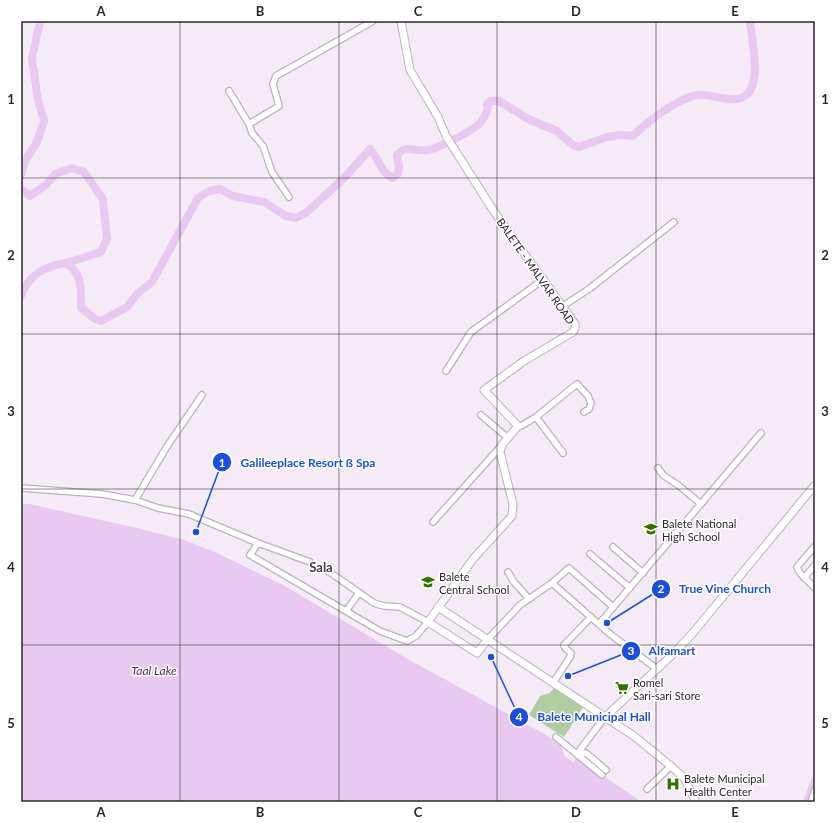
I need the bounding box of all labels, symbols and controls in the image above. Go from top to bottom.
text: A [95,3,106,19]
text: B [256,3,265,19]
text: C [414,3,423,19]
text: D [571,3,581,19]
text: E [731,3,739,19]
text: 1 [7,91,15,107]
text: 1 [821,91,829,107]
street label: BALETE - MALVAR ROAD [494,215,578,327]
text: 2 [7,247,15,263]
text: 2 [821,247,829,263]
text: 3 [7,403,15,419]
text: 3 [821,403,829,419]
callout: Galileeplace Resort ß Spa [212,450,383,474]
text: 1 [219,455,226,470]
text: Galileeplace Resort ß Spa [241,455,375,470]
place label: Balete National High School [662,517,736,543]
school or university icon: Balete National High School [643,521,659,537]
text: 4 [7,559,15,575]
district label: Sala [309,559,333,575]
text: 4 [821,559,829,575]
place label: Balete Central School [439,570,509,596]
school or university icon: Balete Central School [420,574,436,590]
callout: True Vine Church [651,577,779,601]
text: 2 [658,581,665,596]
text: True Vine Church [679,581,771,596]
callout: Alfamart [621,639,704,663]
text: 3 [628,643,635,658]
text: Alfamart [648,643,696,658]
water label: Taal Lake [131,663,177,678]
place label: Romel Sari-sari Store [633,676,700,702]
supermarket icon: Romel Sari-sari Store [614,680,630,696]
callout: Balete Municipal Hall [509,705,658,729]
text: 4 [516,709,523,724]
text: Balete Municipal Hall [537,709,651,724]
text: 5 [7,715,15,731]
text: 5 [821,715,829,731]
place label: Balete Municipal Health Center [684,772,765,798]
hospital icon: Balete Municipal Health Center [665,776,681,792]
text: A [95,804,106,820]
text: B [256,804,265,820]
text: C [414,804,423,820]
text: D [571,804,581,820]
text: E [731,804,739,820]

